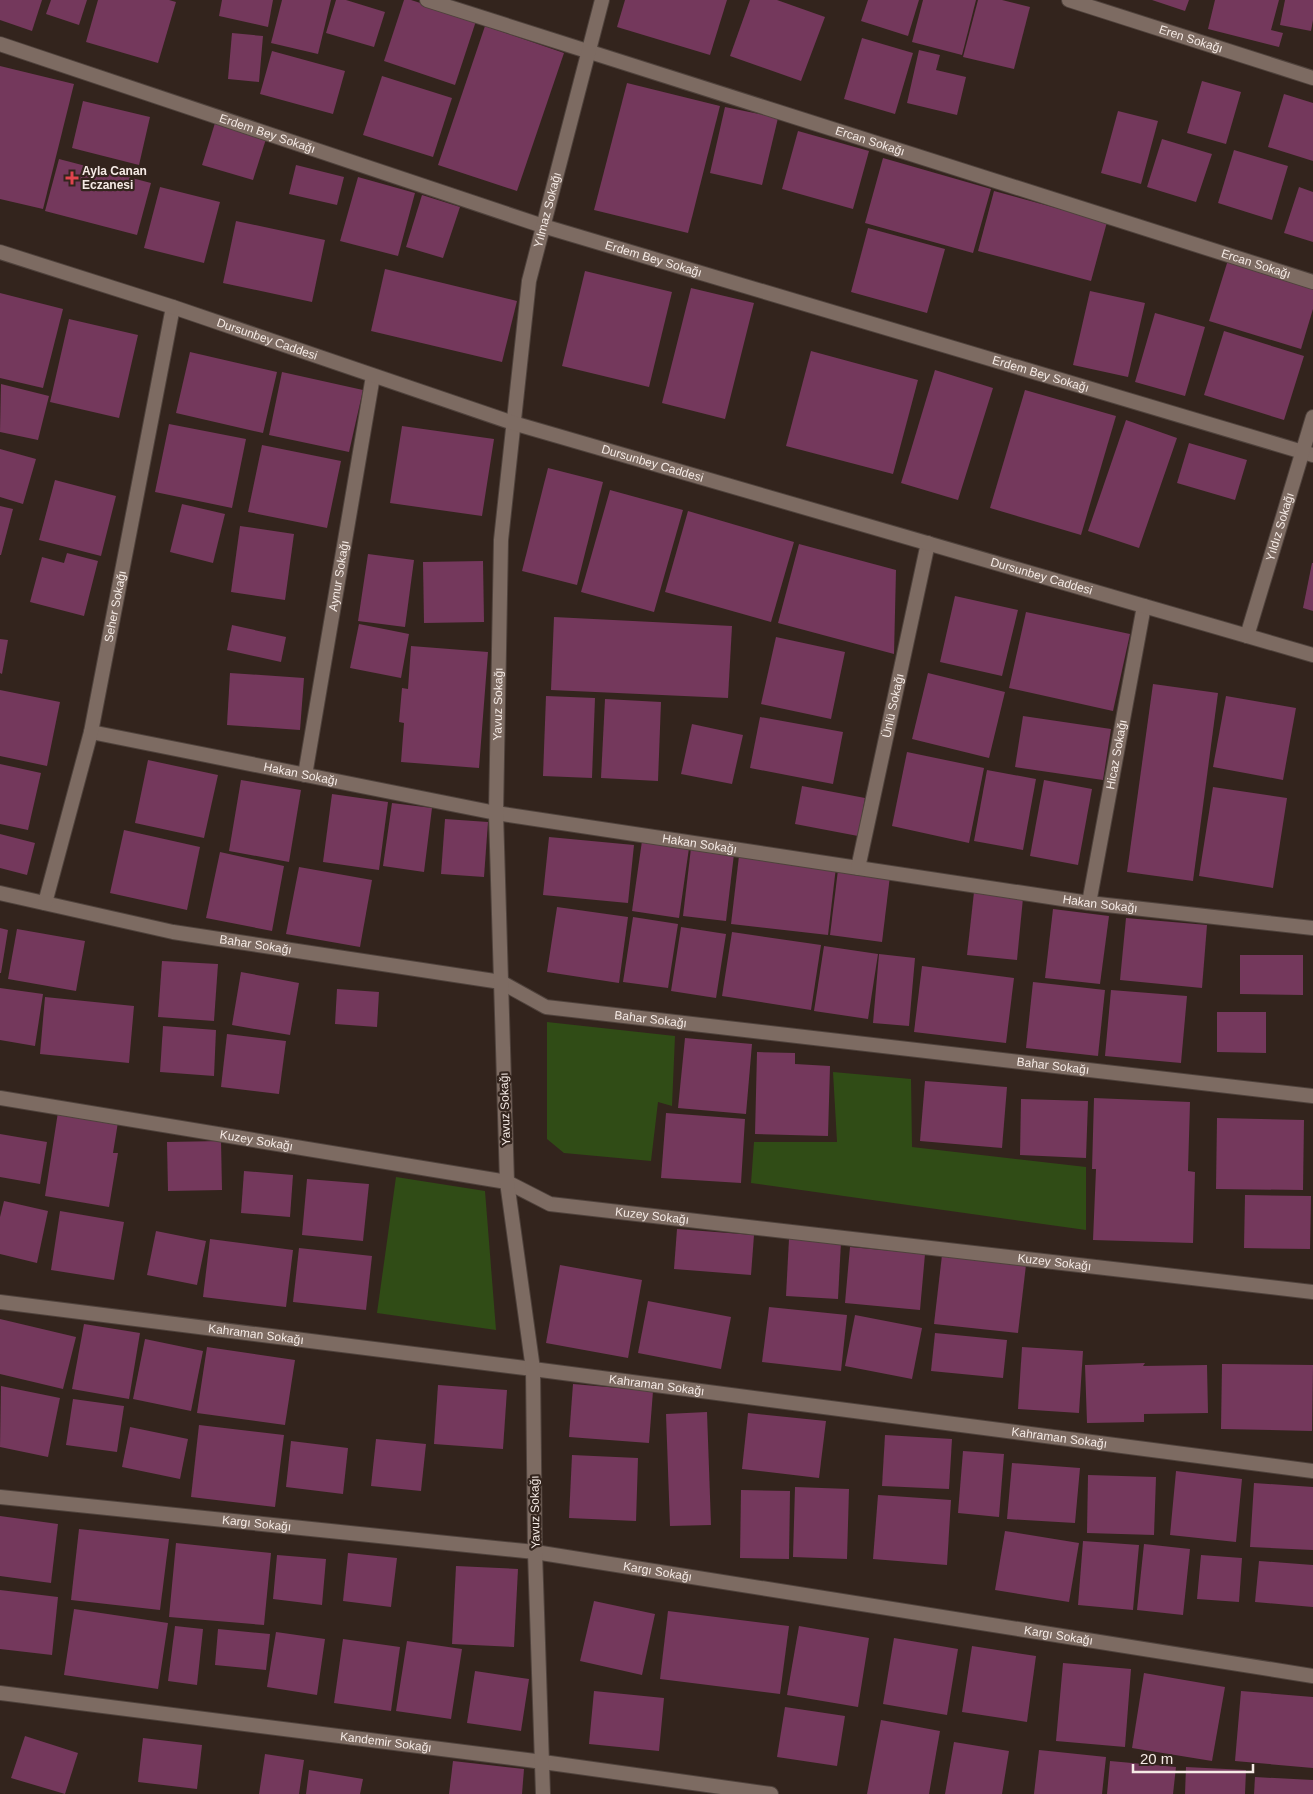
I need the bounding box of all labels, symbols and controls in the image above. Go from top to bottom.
street label: Eren Sokağı [1157,22,1225,56]
street label: Erdem Bey Sokağı [218,111,317,156]
street label: Ercan Sokağı [834,123,907,159]
place label: Ayla Canan Eczanesi [82,164,147,192]
street label: Yılmaz Sokağı [531,171,564,249]
marker: Ayla Canan Eczanesi [66,172,78,184]
street label: Erdem Bey Sokağı [604,238,704,280]
street label: Ercan Sokağı [1220,246,1293,281]
street label: Dursunbey Caddesi [215,315,319,363]
street label: Erdem Bey Sokağı [991,353,1091,395]
street label: Dursunbey Caddesi [600,442,705,485]
street label: Yıldız Sokağı [1263,491,1297,563]
street label: Aynur Sokağı [326,539,352,613]
street label: Dursunbey Caddesi [989,555,1094,598]
street label: Seher Sokağı [101,569,129,643]
street label: Yavuz Sokağı [490,667,506,741]
street label: Ünlü Sokağı [879,672,907,739]
street label: Hicaz Sokağı [1103,718,1130,791]
street label: Hakan Sokağı [262,760,339,788]
street label: Hakan Sokağı [661,831,738,856]
street label: Hakan Sokağı [1062,892,1138,915]
street label: Bahar Sokağı [219,932,293,957]
street label: Bahar Sokağı [614,1008,688,1030]
street label: Bahar Sokağı [1016,1055,1090,1077]
street label: Yavuz Sokağı [497,1072,513,1146]
street label: Kuzey Sokağı [219,1128,294,1153]
street label: Kuzey Sokağı [614,1205,690,1227]
street label: Kuzey Sokağı [1017,1251,1092,1273]
street label: Kahraman Sokağı [207,1321,305,1347]
street label: Kahraman Sokağı [608,1372,705,1398]
street label: Kahraman Sokağı [1011,1425,1108,1451]
street label: Yavuz Sokağı [527,1475,543,1549]
street label: Kargı Sokağı [221,1513,292,1534]
street label: Kargı Sokağı [622,1559,693,1584]
street label: Kargı Sokağı [1023,1623,1094,1648]
street label: Kandemir Sokağı [339,1729,433,1755]
scale bar [1133,1742,1253,1774]
text: 20 m [1140,1750,1173,1767]

